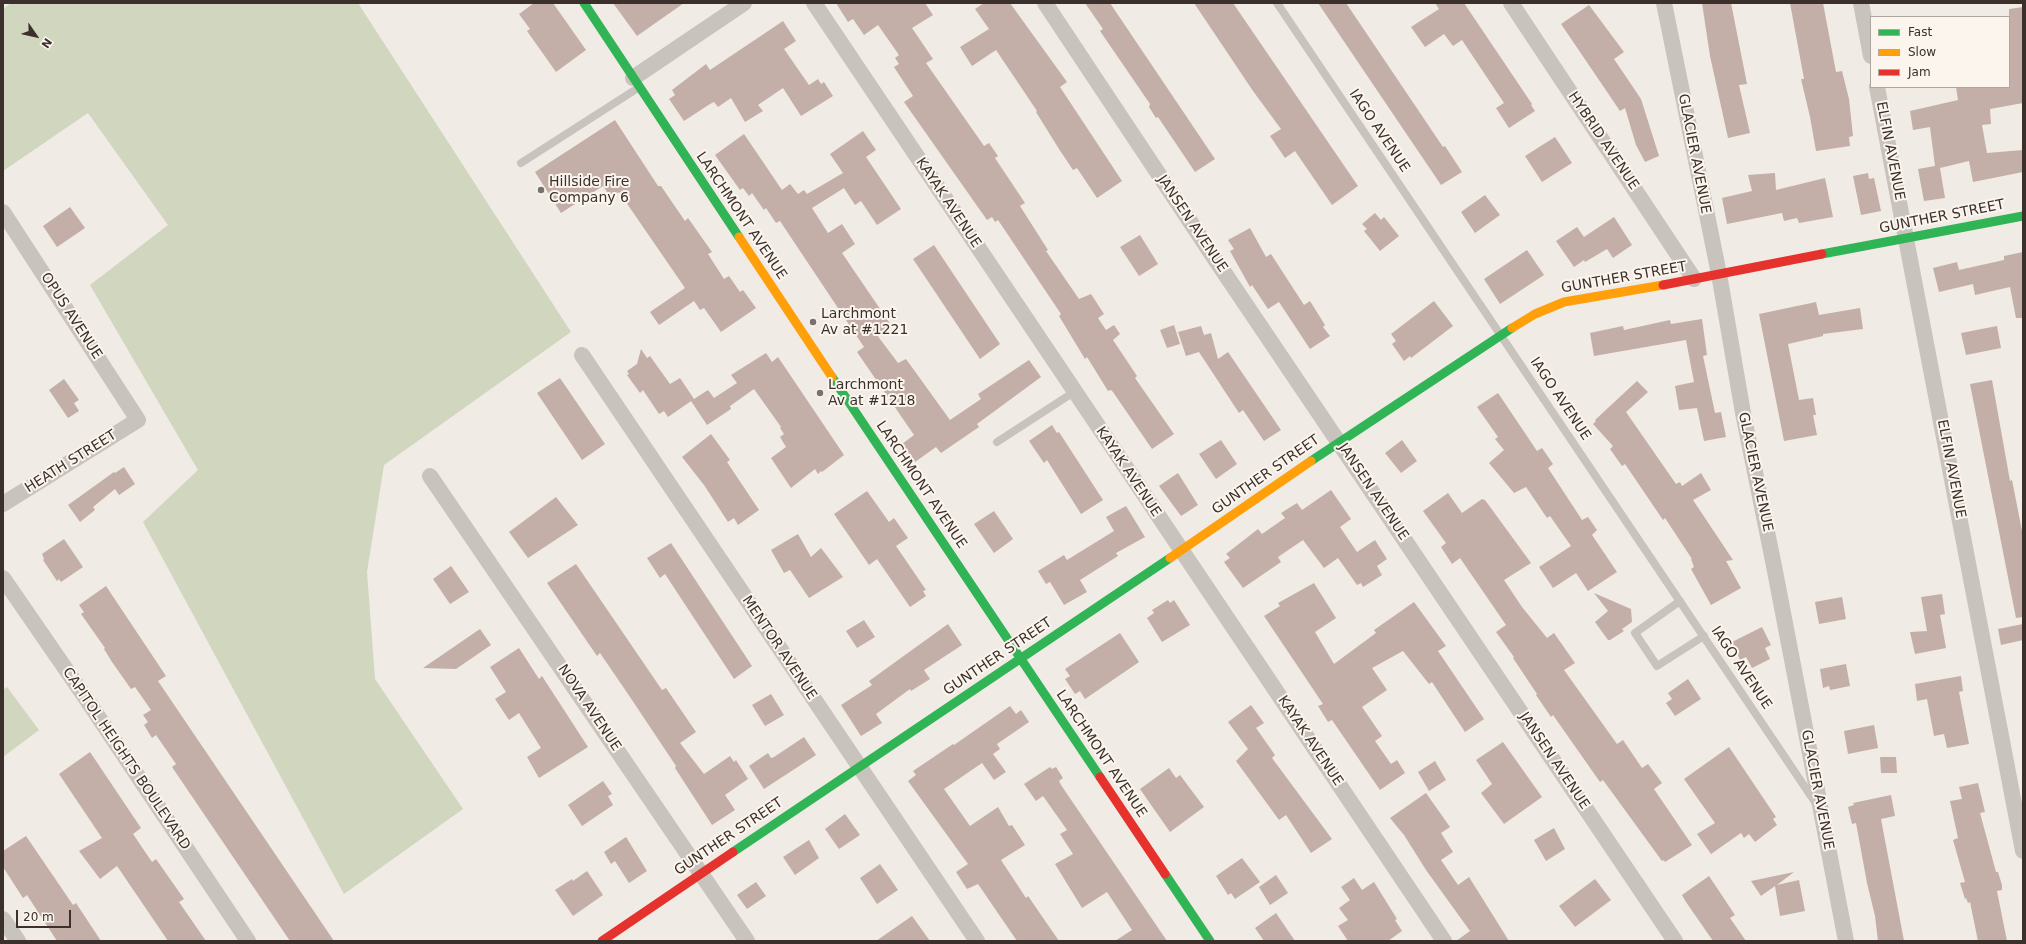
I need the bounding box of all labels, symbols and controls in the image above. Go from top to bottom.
north arrow [16,16,56,56]
legend [1870,16,2010,88]
text: Fast [1908,25,1932,39]
text: N [38,36,54,50]
text: Slow [1908,45,1936,59]
text: Jam [1908,65,1931,79]
street label: IAGO AVENUE [1345,86,1413,176]
street label: HYBRID AVENUE [1564,89,1642,193]
street label: GLACIER AVENUE [1674,93,1714,215]
street label: ELFIN AVENUE [1872,100,1908,202]
street label: LARCHMONT AVENUE [692,149,790,283]
street label: KAYAK AVENUE [912,155,984,251]
street label: JANSEN AVENUE [1153,172,1231,276]
place label: Hillside Fire Company 6 [549,174,629,206]
marker: Hillside Fire Company 6 [536,185,546,195]
street label: GUNTHER STREET [1878,197,2006,237]
street label: GUNTHER STREET [1560,259,1688,297]
street label: OPUS AVENUE [37,270,105,362]
place label: Larchmont Av at #1221 [821,306,908,338]
marker: Larchmont Av at #1221 [808,317,818,327]
street label: IAGO AVENUE [1526,354,1594,444]
place label: Larchmont Av at #1218 [828,377,915,410]
marker: Larchmont Av at #1218 [815,388,825,398]
street label: GLACIER AVENUE [1734,411,1776,533]
street label: LARCHMONT AVENUE [872,418,970,552]
street label: ELFIN AVENUE [1933,418,1969,520]
street label: KAYAK AVENUE [1092,424,1164,520]
street label: HEATH STREET [22,427,120,497]
street label: GUNTHER STREET [1209,432,1323,518]
street label: JANSEN AVENUE [1334,440,1412,544]
street label: MENTOR AVENUE [738,593,820,703]
street label: GUNTHER STREET [941,615,1055,699]
street label: IAGO AVENUE [1707,623,1775,713]
street label: NOVA AVENUE [554,662,624,754]
street label: CAPITOL HEIGHTS BOULEVARD [58,665,194,853]
street label: LARCHMONT AVENUE [1052,687,1150,821]
street label: KAYAK AVENUE [1274,693,1346,789]
street label: JANSEN AVENUE [1515,709,1593,813]
street label: GLACIER AVENUE [1797,729,1837,851]
street label: GUNTHER STREET [672,795,786,879]
scale bar [18,902,73,928]
text: 20 m [23,910,54,924]

